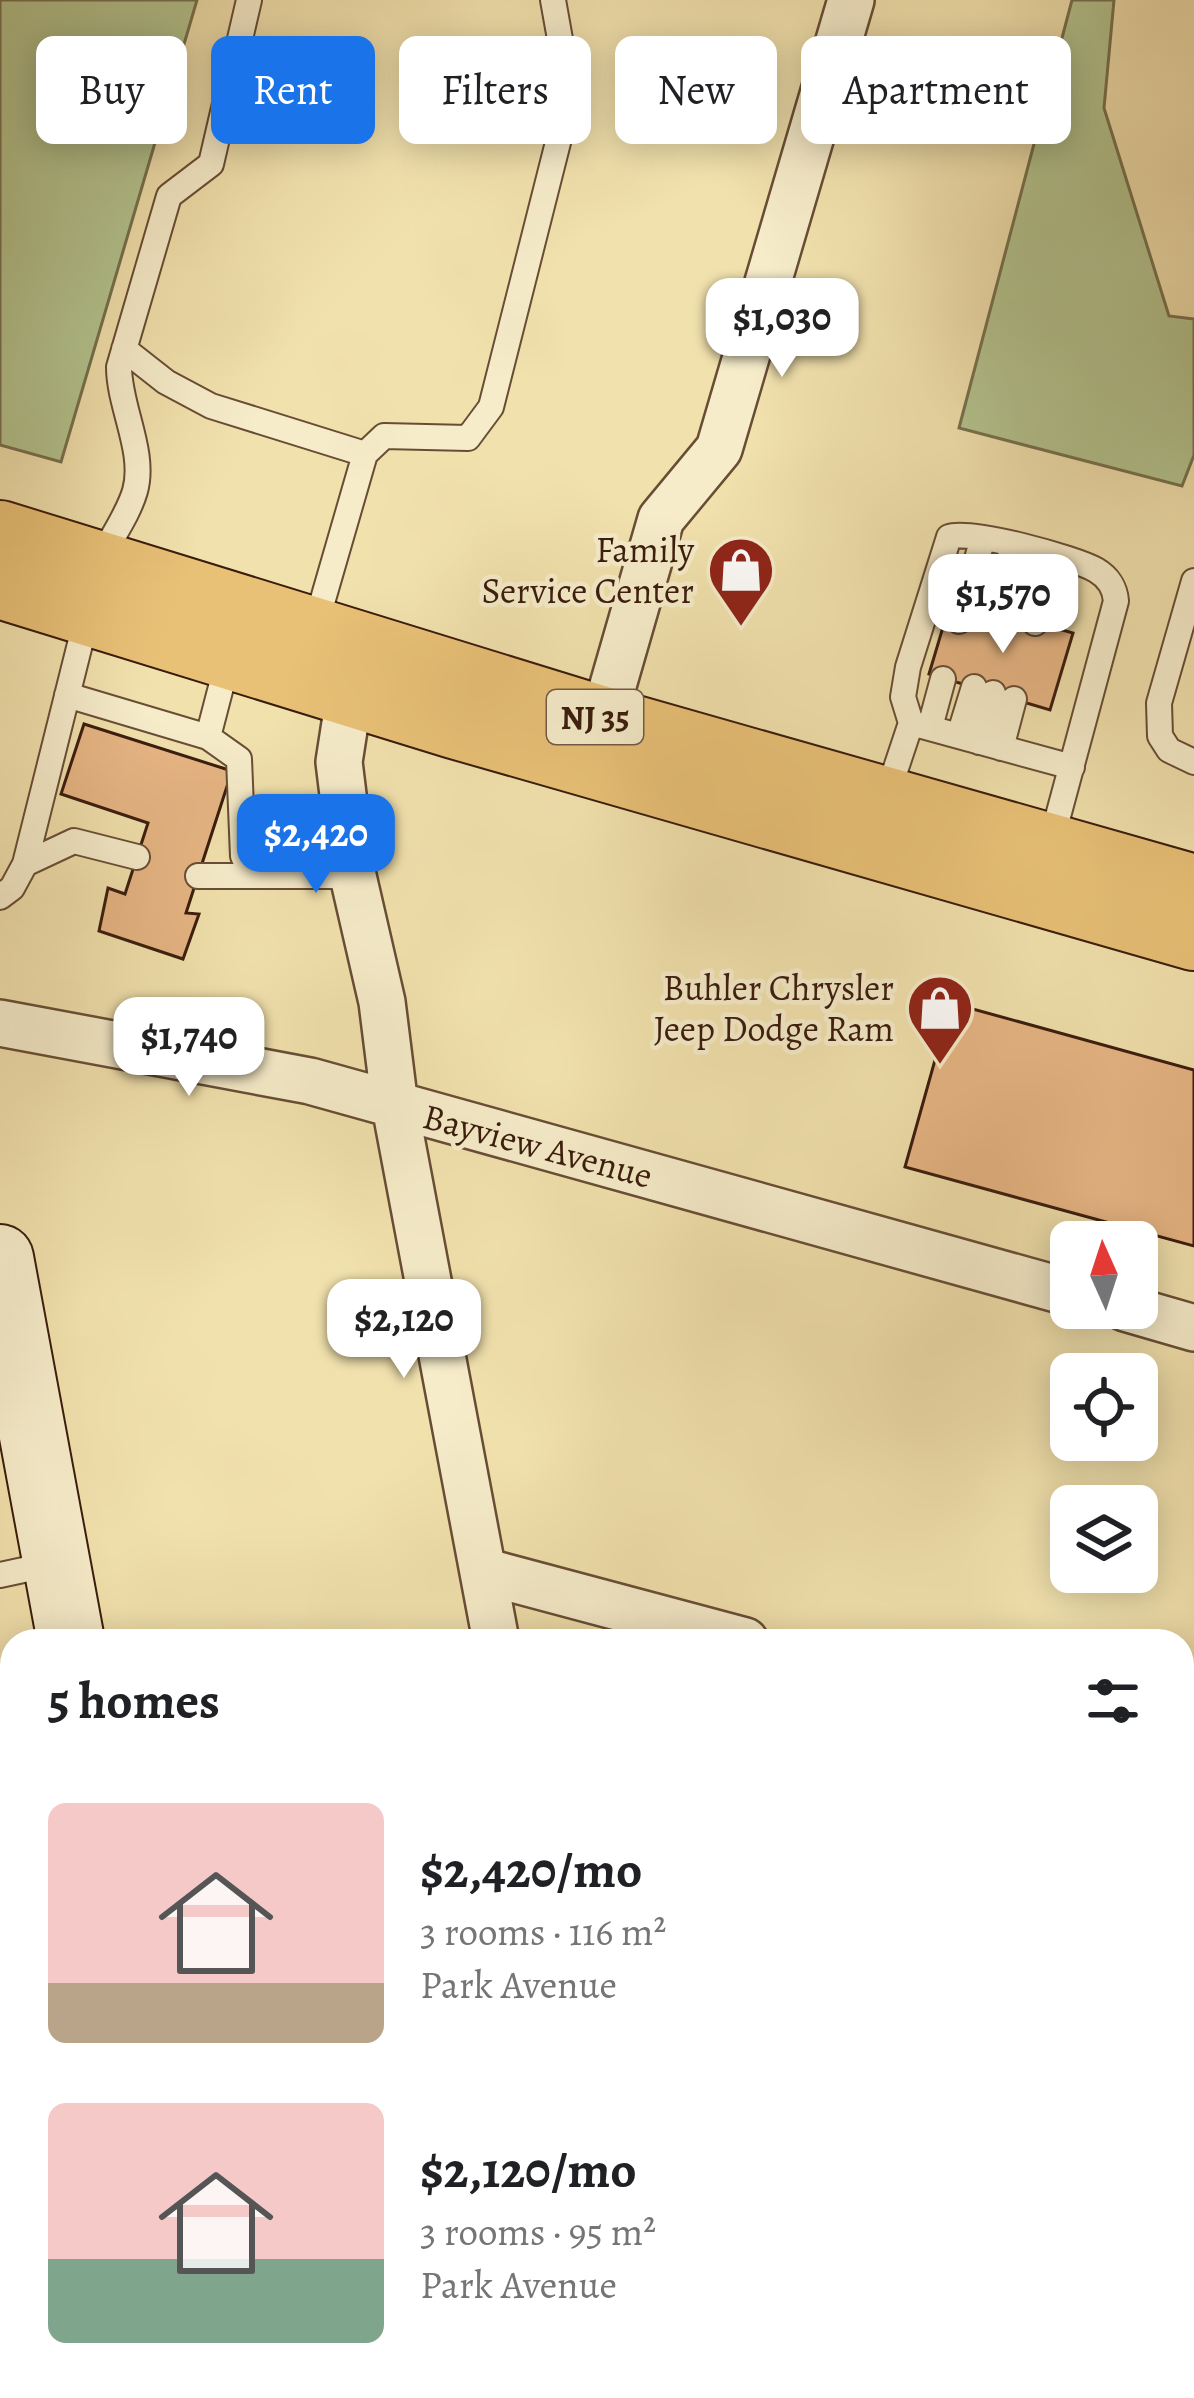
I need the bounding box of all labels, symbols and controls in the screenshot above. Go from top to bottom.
chip: Buy [36,36,187,144]
chip: Rent [211,36,375,144]
chip: Filters [399,36,591,144]
chip: New [615,36,777,144]
chip: Apartment [801,36,1071,144]
pin: $1,030 [684,278,880,380]
text: $1,030 [733,290,831,343]
place label: Family Service Center [482,525,695,615]
shop icon: Family Service Center [706,535,776,629]
pin: $1,570 [905,554,1101,656]
text: $1,570 [955,566,1051,619]
road number: NJ 35 [547,690,643,744]
pin: $2,420 [218,794,414,896]
text: $2,420 [264,806,368,859]
place label: Buhler Chrysler Jeep Dodge Ram [653,963,894,1053]
shop icon: Buhler Chrysler Jeep Dodge Ram [905,973,975,1067]
pin: $1,740 [91,997,287,1099]
text: $1,740 [140,1009,238,1062]
street label: Bayview Avenue [418,1091,658,1200]
north arrow [1050,1221,1158,1329]
map controls [1050,1221,1158,1593]
pin: $2,120 [306,1279,502,1381]
text: $2,120 [354,1291,454,1344]
button: locate [1050,1353,1158,1461]
button: layers [1050,1485,1158,1593]
text: 5 homes [48,1666,220,1736]
icon: filters [1080,1668,1146,1734]
text: $2,420/mo [420,1835,642,1905]
icon: home [144,1851,288,1995]
text: 3 rooms · 116 m² [420,1905,666,1958]
text: Park Avenue [420,1958,617,2011]
text: $2,120/mo [420,2135,637,2205]
icon: home [144,2151,288,2295]
text: 3 rooms · 95 m² [420,2205,656,2258]
text: Park Avenue [420,2258,617,2311]

